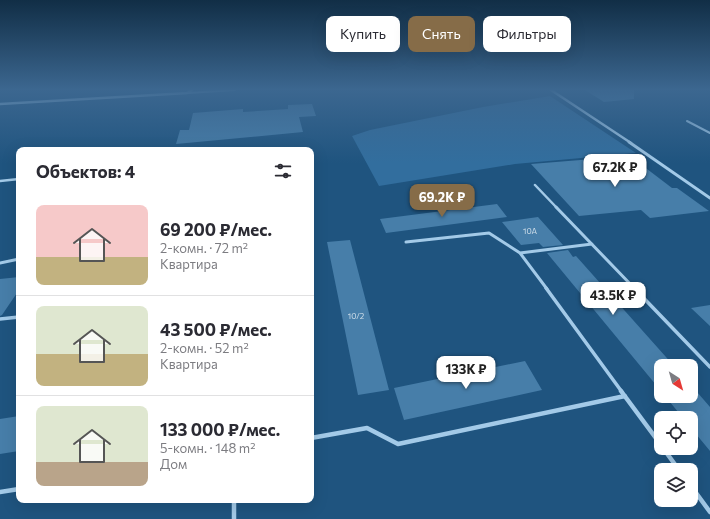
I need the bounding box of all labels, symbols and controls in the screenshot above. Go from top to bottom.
chip: Купить [326,16,400,52]
chip: Снять [408,16,475,52]
chip: Фильтры [483,16,571,52]
pin: 67.2K ₽ [578,154,652,188]
text: 67.2K ₽ [593,159,638,175]
icon: filters [272,160,294,182]
text: Объектов: 4 [36,161,135,182]
pin: 69.2K ₽ [405,184,479,218]
text: 69.2K ₽ [419,189,465,205]
text: 69 200 ₽/мес. [160,219,272,240]
icon: home [68,221,116,269]
house number: 10А [523,226,537,236]
text: 2-комн. · 72 m² [160,240,248,256]
text: Квартира [160,256,218,272]
pin: 43.5K ₽ [576,282,650,316]
text: 43.5K ₽ [590,287,636,303]
house number: 10/2 [348,311,365,321]
text: 43 500 ₽/мес. [160,319,272,340]
icon: home [68,322,116,370]
text: 2-комн. · 52 m² [160,340,249,356]
text: Квартира [160,356,218,372]
pin: 133K ₽ [433,356,499,390]
north arrow [654,359,698,403]
map controls [654,359,698,507]
text: 133K ₽ [445,361,487,377]
button: locate [654,411,698,455]
text: 133 000 ₽/мес. [160,419,280,440]
icon: home [68,422,116,470]
text: 5-комн. · 148 m² [160,440,255,456]
text: Дом [160,456,187,472]
button: layers [654,463,698,507]

